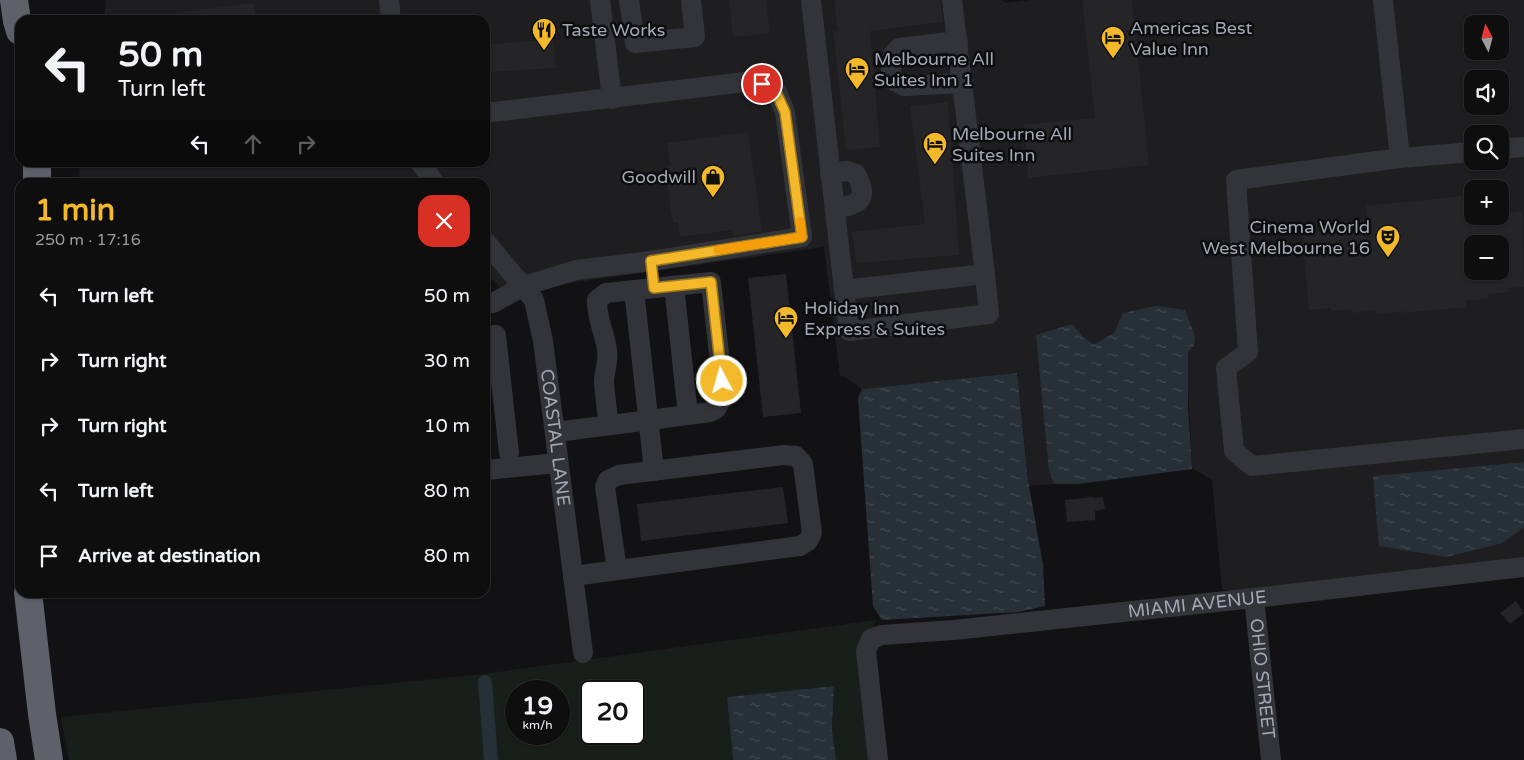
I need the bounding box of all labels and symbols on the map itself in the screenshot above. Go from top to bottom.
north arrow [1464,15,1509,60]
restaurant icon: Taste Works [531,17,557,51]
place label: Americas Best Value Inn [1130,17,1253,60]
place label: Taste Works [562,19,665,41]
hotel icon: Americas Best Value Inn [1100,25,1126,59]
place label: Melbourne All Suites Inn 1 [874,48,994,91]
hotel icon: Melbourne All Suites Inn 1 [844,56,870,90]
pin [741,63,783,105]
place label: Melbourne All Suites Inn [952,123,1072,166]
hotel icon: Melbourne All Suites Inn [922,131,948,165]
shop icon: Goodwill [700,164,726,198]
place label: Goodwill [621,166,696,188]
place label: Cinema World West Melbourne 16 [1202,216,1370,259]
theatre icon: Cinema World West Melbourne 16 [1375,224,1401,258]
place label: Holiday Inn Express & Suites [804,297,945,340]
hotel icon: Holiday Inn Express & Suites [773,305,799,339]
position arrow [695,354,747,406]
street label: COASTAL LANE [536,368,575,507]
street label: MIAMI AVENUE [1127,586,1268,622]
street label: OHIO STREET [1245,617,1280,740]
speed limit sign: 20 [580,680,645,745]

